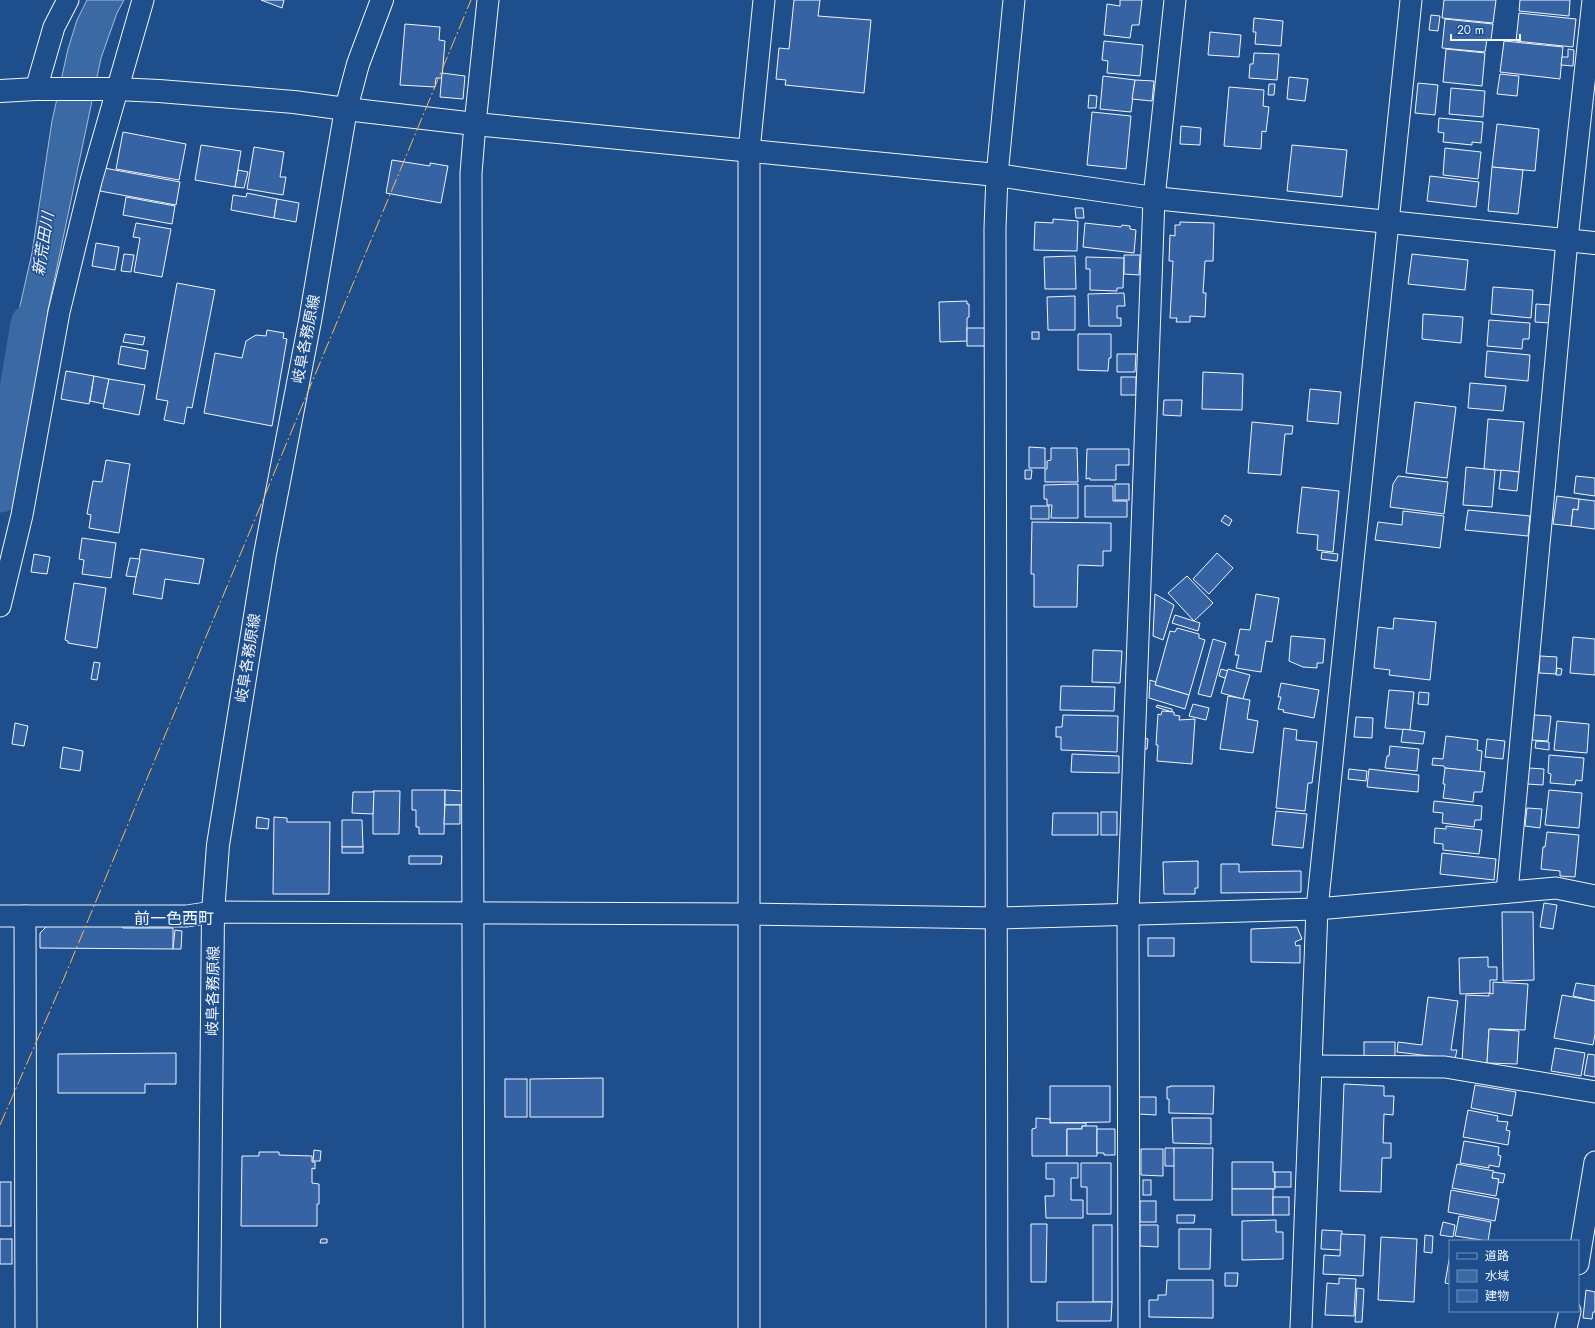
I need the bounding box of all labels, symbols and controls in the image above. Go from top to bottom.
scale bar [1451,16,1520,42]
text: 20 m [1457,21,1484,39]
water label: 新荒田川 [27,209,60,277]
street label: 岐阜各務原線 [287,293,325,385]
street label: 岐阜各務原線 [230,612,266,704]
district label: 前一色西町 [134,907,214,930]
street label: 岐阜各務原線 [201,946,225,1036]
legend [1449,1240,1579,1312]
text: 道路 [1485,1247,1509,1265]
text: 水域 [1485,1267,1509,1285]
text: 建物 [1485,1287,1509,1305]

